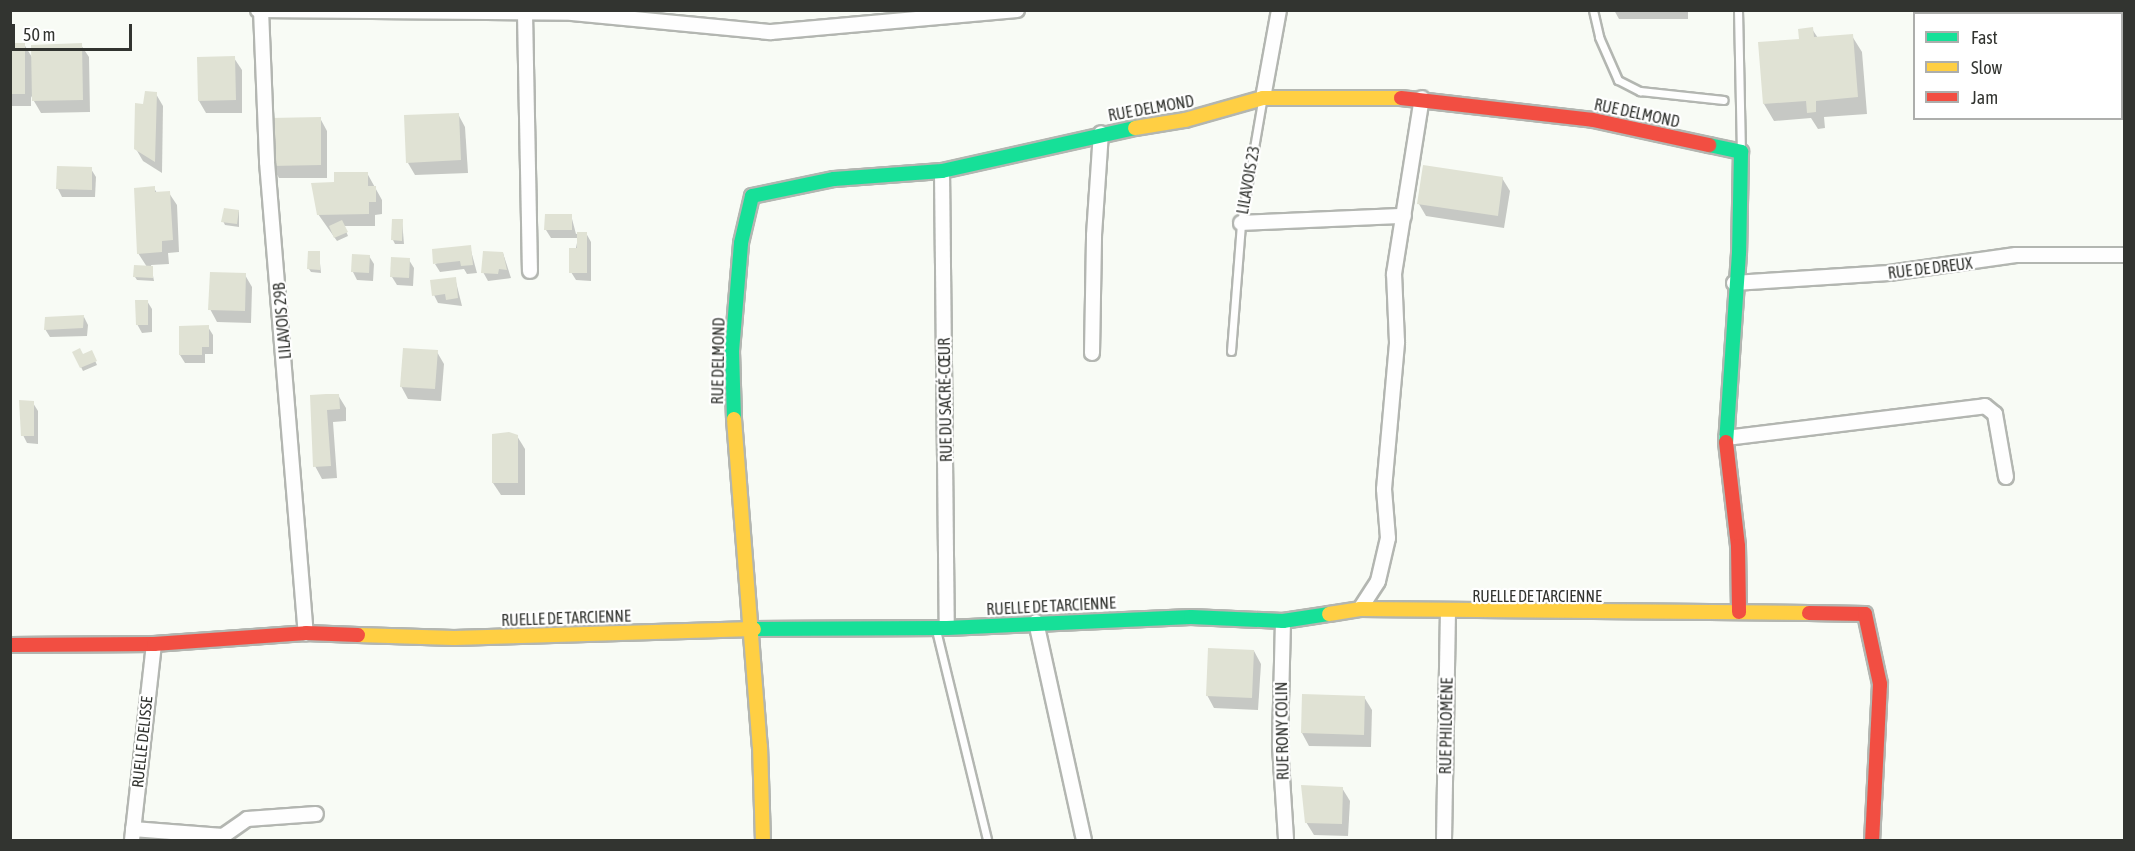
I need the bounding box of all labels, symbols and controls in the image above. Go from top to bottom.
scale bar [15,12,135,50]
legend [1913,12,2123,120]
text: 50 m [23,24,55,45]
text: Fast [1971,27,1998,48]
text: Slow [1971,57,2002,78]
text: Jam [1971,87,1998,108]
street label: RUE DELMOND [1107,91,1195,125]
street label: RUE DELMOND [1593,95,1681,131]
street label: LILAVOIS 23 [1233,144,1263,216]
street label: RUE DE DREUX [1887,253,1973,283]
street label: LILAVOIS 29B [269,282,295,360]
street label: RUE DELMOND [708,317,728,405]
street label: RUE DU SACRÉ-CŒUR [934,338,956,462]
street label: RUELLE DE TARCIENNE [1472,586,1602,606]
street label: RUELLE DE TARCIENNE [986,593,1116,619]
street label: RUELLE DE TARCIENNE [501,606,631,630]
street label: RUE PHILOMÈNE [1436,678,1456,774]
street label: RUE RONY COLIN [1272,682,1292,780]
street label: RUELLE DELISSE [128,695,156,789]

